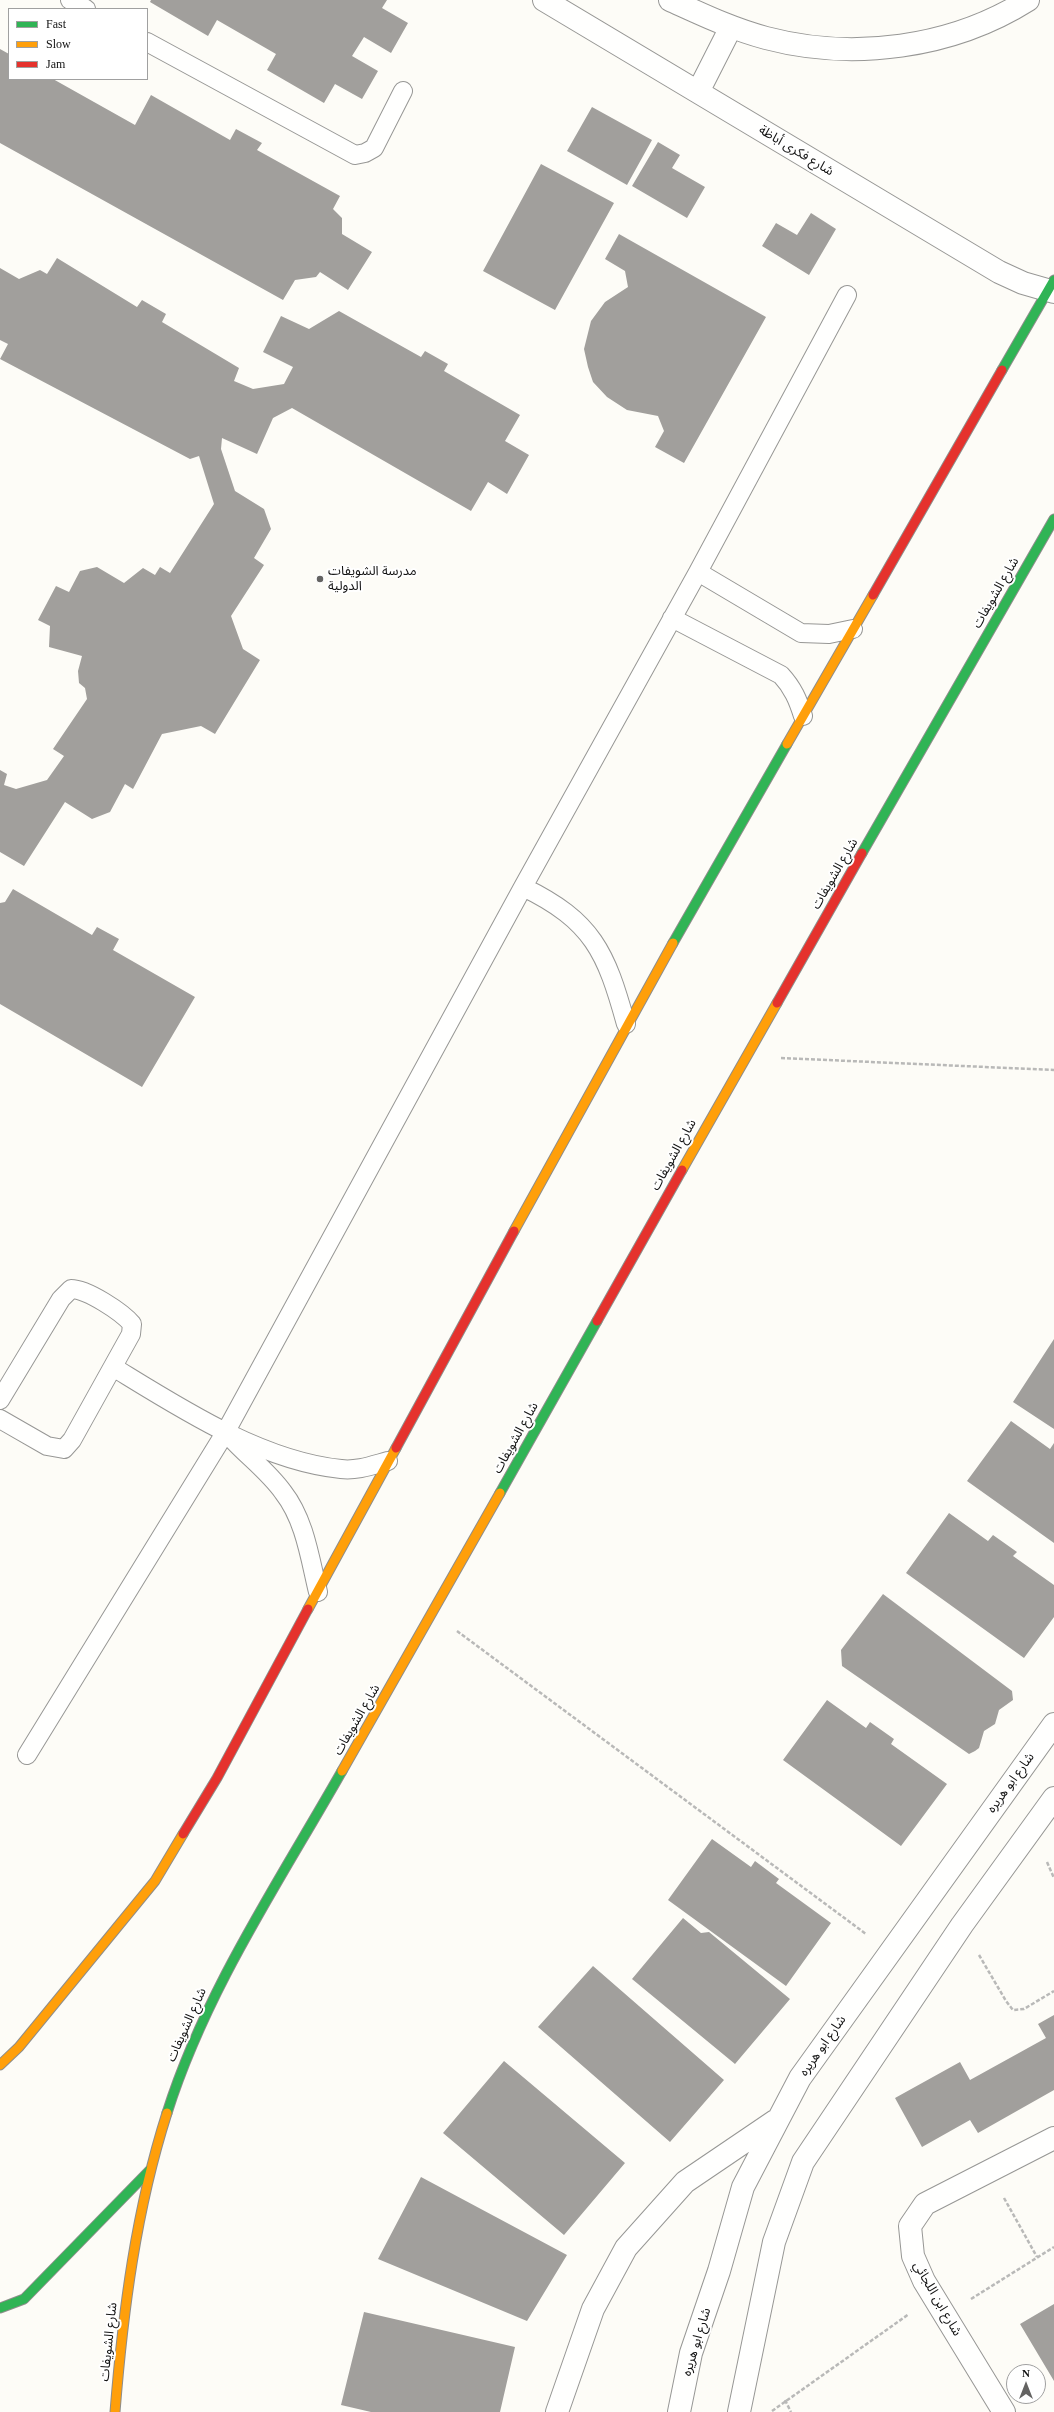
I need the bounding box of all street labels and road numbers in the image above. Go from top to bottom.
street label: شارع فكرى أباظة [756,122,836,180]
street label: شارع الشويفات [969,555,1023,631]
street label: شارع الشويفات [808,836,862,912]
street label: شارع الشويفات [648,1117,700,1193]
street label: شارع الشويفات [490,1400,542,1476]
street label: شارع الشويفات [330,1682,384,1758]
street label: شارع ابو هريره [984,1750,1038,1816]
street label: شارع الشويفات [164,1986,210,2064]
street label: شارع ابو هريره [796,2013,850,2079]
street label: شارع ابن اللجائي [909,2259,965,2339]
street label: شارع الشويفات [97,2302,121,2382]
street label: شارع ابو هريره [679,2306,715,2378]

